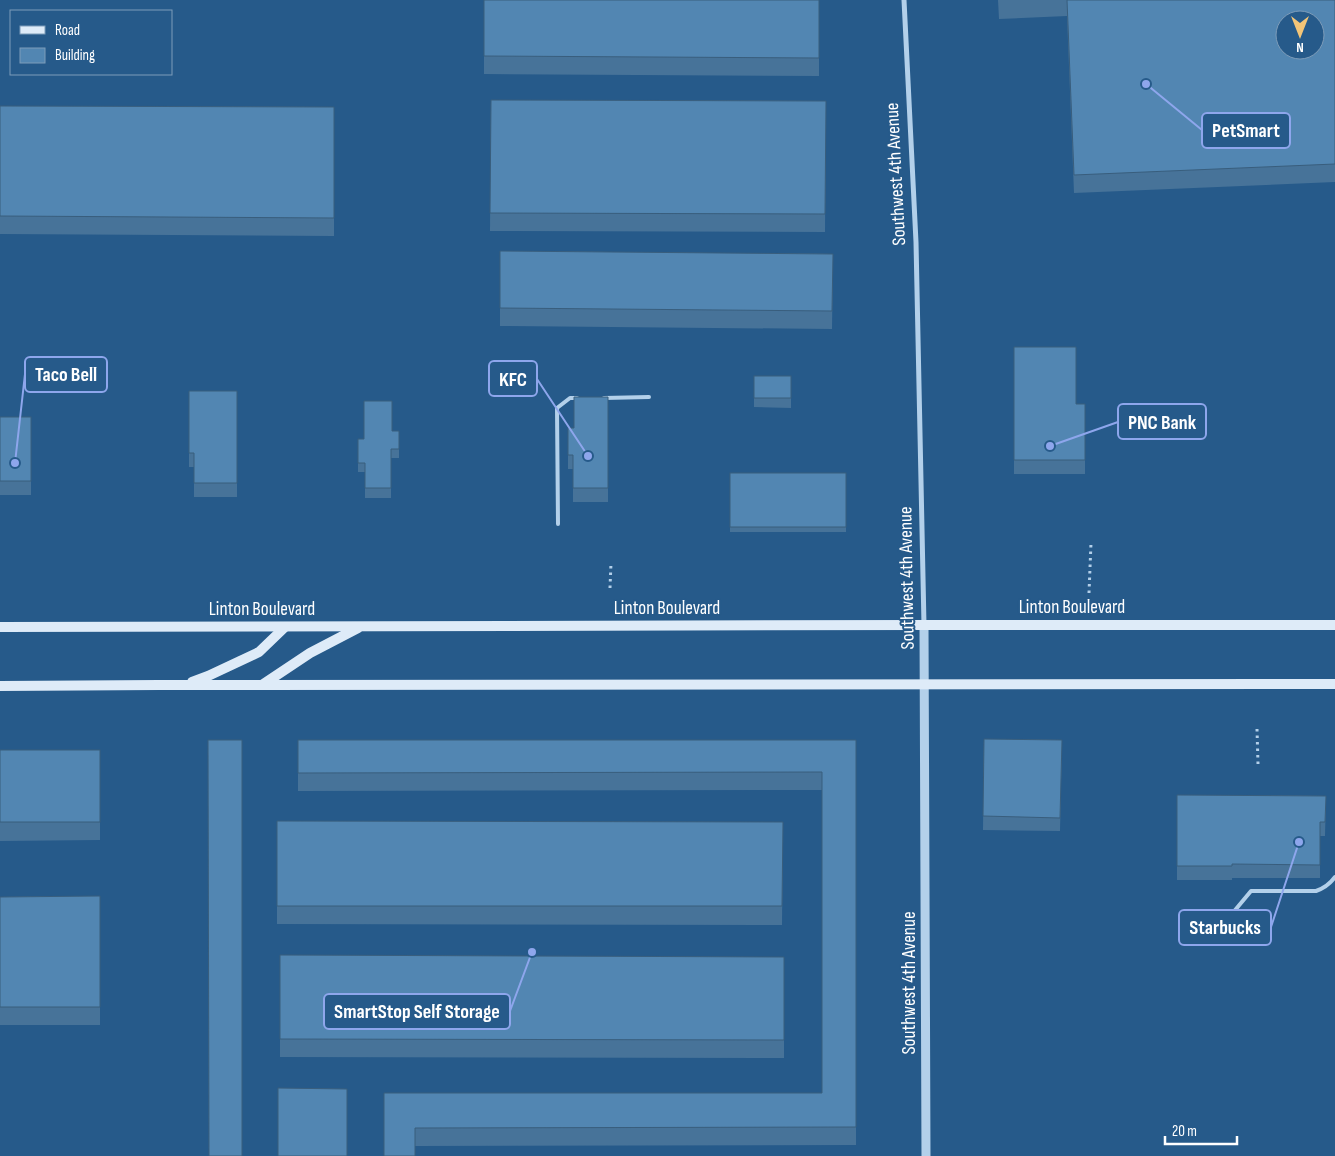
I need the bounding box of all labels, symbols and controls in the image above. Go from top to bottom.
legend [10,10,172,75]
north arrow [1275,10,1325,60]
text: Road [55,21,80,40]
text: N [1296,39,1304,56]
text: Building [55,46,95,65]
street label: Southwest 4th Avenue [881,102,911,246]
callout: PetSmart [1202,113,1290,148]
text: PetSmart [1212,119,1280,143]
callout: Taco Bell [25,357,107,392]
callout: KFC [489,361,537,396]
text: Taco Bell [35,363,97,387]
text: KFC [499,368,527,392]
callout: PNC Bank [1118,404,1206,439]
text: PNC Bank [1128,411,1197,435]
street label: Southwest 4th Avenue [894,506,920,650]
street label: Linton Boulevard [1019,596,1125,619]
street label: Linton Boulevard [614,597,720,620]
street label: Linton Boulevard [209,598,315,621]
callout: Starbucks [1179,910,1271,945]
street label: Southwest 4th Avenue [898,911,921,1055]
text: Starbucks [1189,916,1261,940]
callout: SmartStop Self Storage [324,994,510,1029]
text: SmartStop Self Storage [334,1000,500,1024]
scale bar [1165,1114,1238,1146]
text: 20 m [1172,1122,1197,1141]

